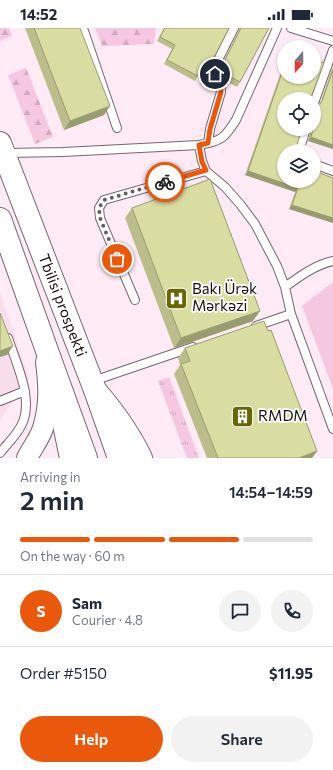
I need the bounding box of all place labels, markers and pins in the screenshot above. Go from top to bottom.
pin [198,57,232,91]
pin [100,242,134,276]
place label: Bakı Ürək Mərkəzi [192,279,257,314]
hospital icon: Bakı Ürək Mərkəzi [163,285,189,311]
building icon: RMDM [229,403,255,429]
place label: RMDM [258,406,308,424]

